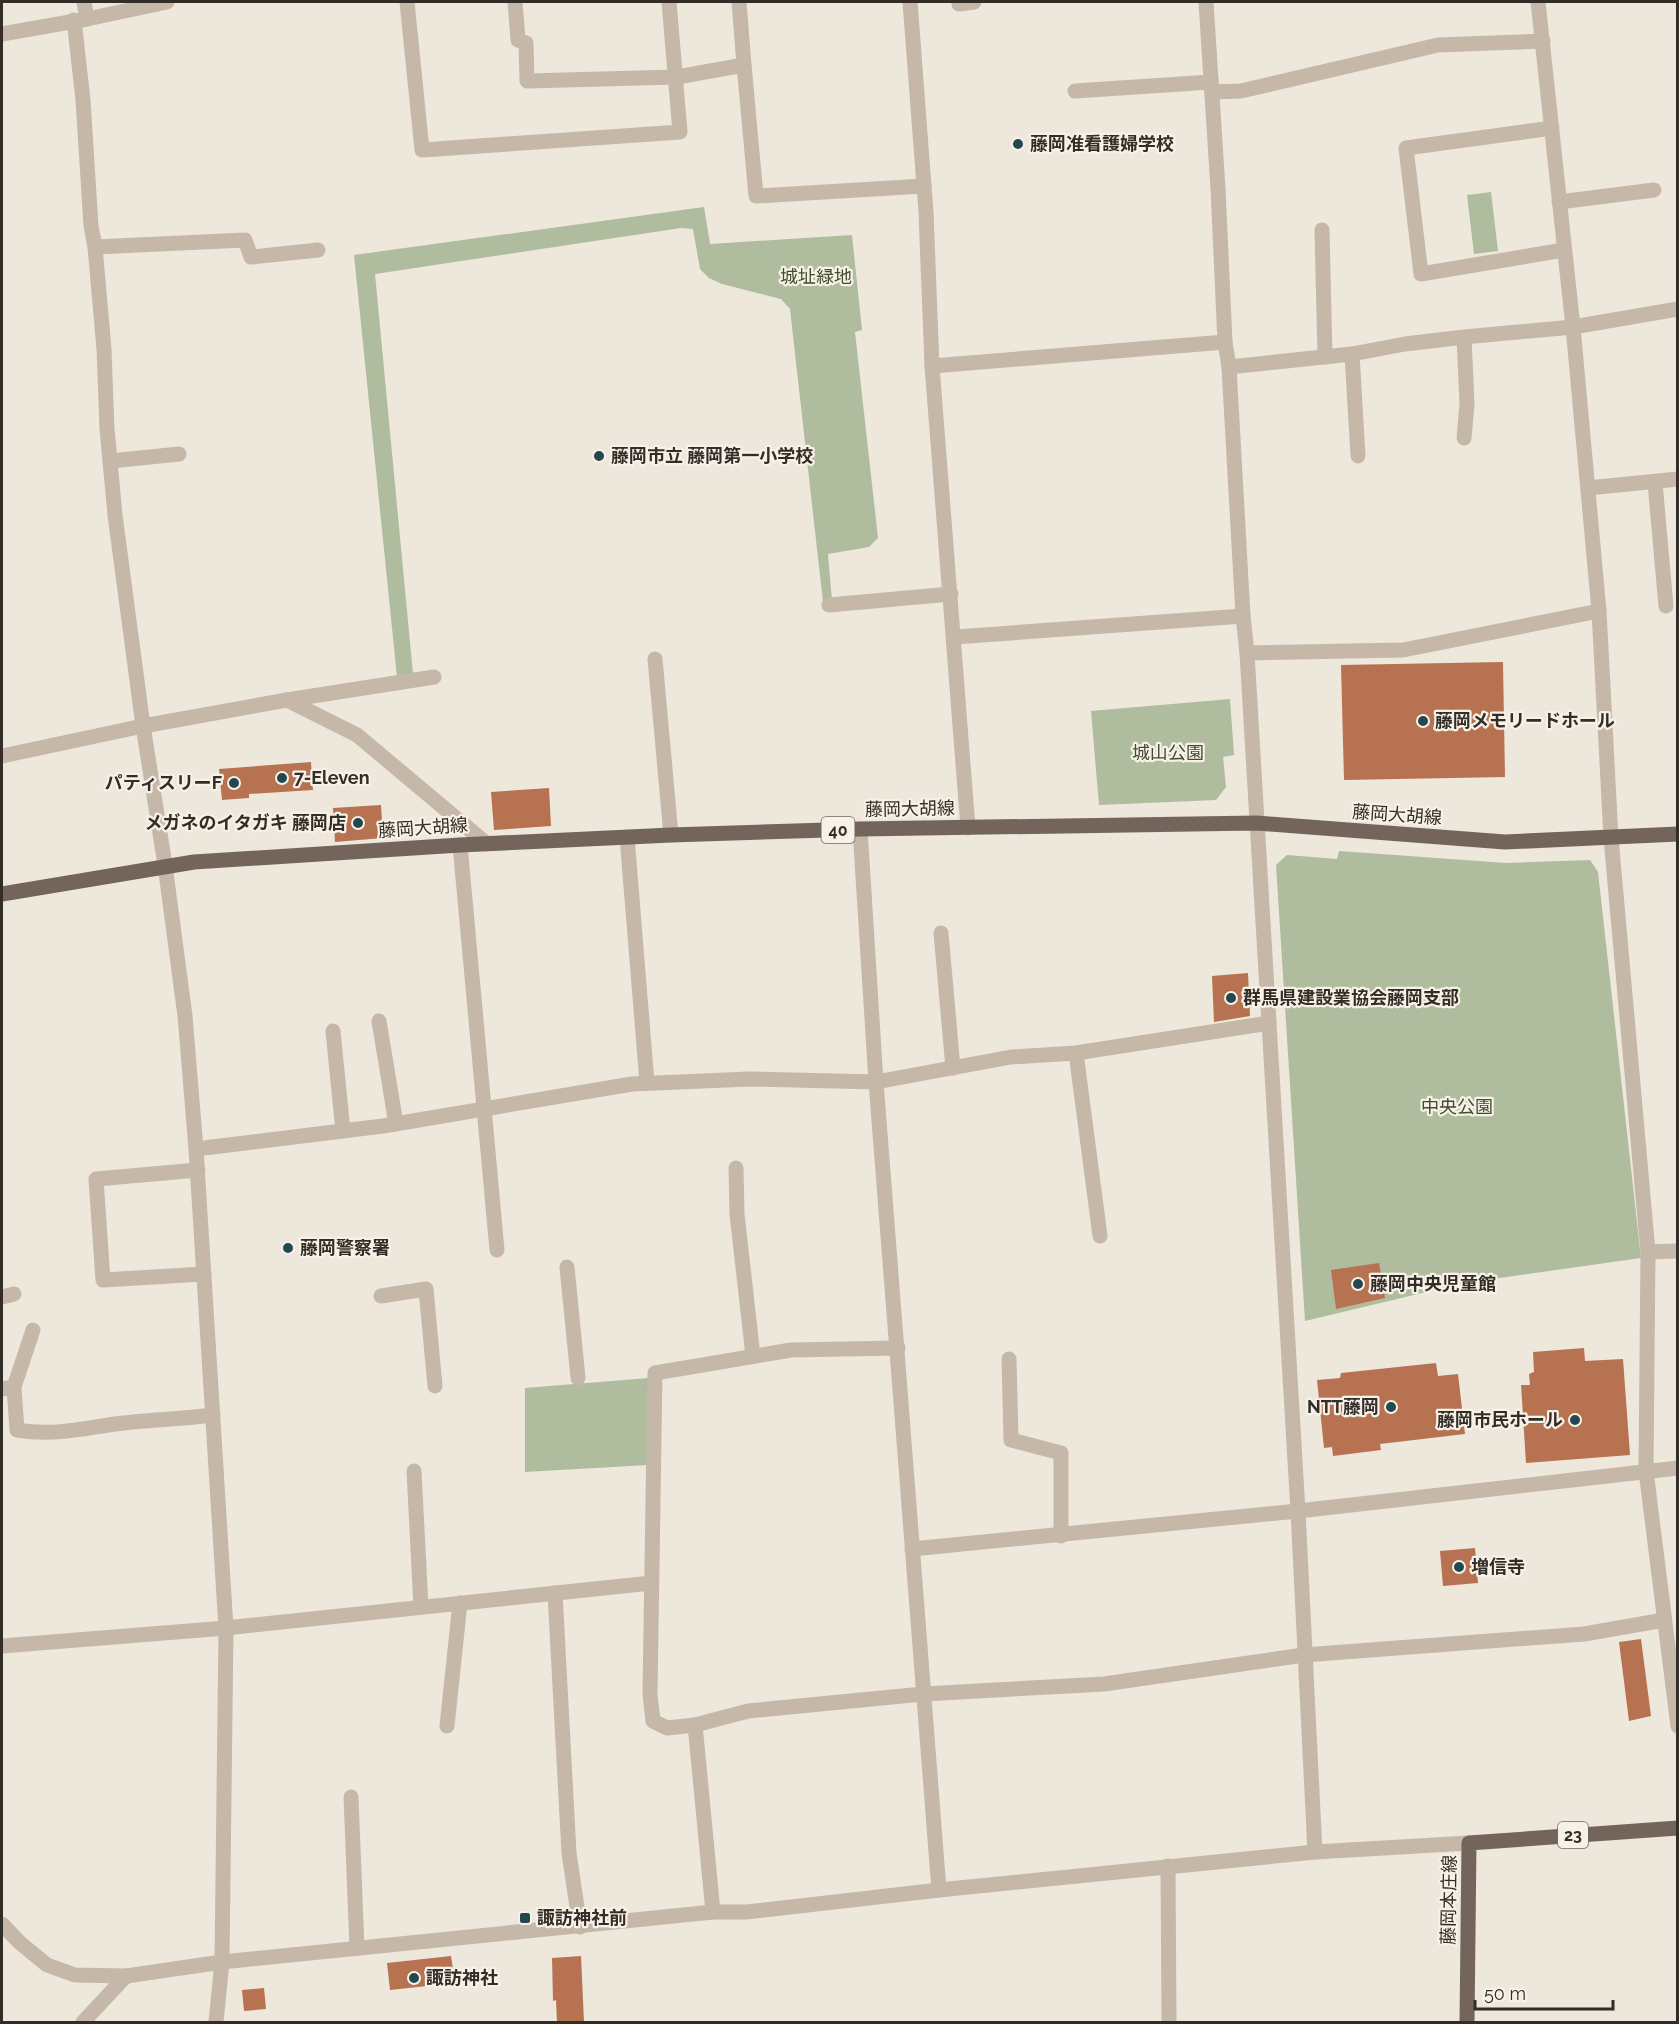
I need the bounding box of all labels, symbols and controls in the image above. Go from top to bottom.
place label: 藤岡准看護婦学校 [1030,133,1174,154]
marker: 藤岡准看護婦学校 [1011,137,1025,151]
park label: 城址緑地 [780,266,852,287]
place label: 藤岡市立 藤岡第一小学校 [611,445,813,466]
marker: 藤岡市立 藤岡第一小学校 [592,449,606,463]
place label: 藤岡メモリードホール [1435,710,1615,731]
marker: 藤岡メモリードホール [1416,714,1430,728]
park label: 城山公園 [1132,742,1204,763]
place label: 7-Eleven [294,767,370,788]
marker: 7-Eleven [275,771,289,785]
place label: パティスリーF [105,772,222,793]
marker: パティスリーF [227,776,241,790]
street label: 藤岡大胡線 [865,797,955,820]
street label: 藤岡大胡線 [1351,801,1443,828]
place label: メガネのイタガキ 藤岡店 [144,812,346,833]
street label: 藤岡大胡線 [377,814,469,841]
marker: メガネのイタガキ 藤岡店 [351,816,365,830]
road number: 40 [822,817,854,843]
place label: 群馬県建設業協会藤岡支部 [1243,987,1459,1008]
marker: 群馬県建設業協会藤岡支部 [1224,991,1238,1005]
park label: 中央公園 [1421,1096,1493,1117]
place label: 藤岡警察署 [300,1237,390,1258]
marker: 藤岡警察署 [281,1241,295,1255]
place label: 藤岡中央児童館 [1370,1273,1496,1294]
marker: 藤岡中央児童館 [1351,1277,1365,1291]
place label: NTT藤岡 [1307,1396,1379,1417]
marker: NTT藤岡 [1384,1400,1398,1414]
place label: 藤岡市民ホール [1437,1409,1563,1430]
marker: 藤岡市民ホール [1568,1413,1582,1427]
place label: 増信寺 [1471,1556,1525,1577]
marker: 増信寺 [1452,1560,1466,1574]
road number: 23 [1558,1822,1588,1848]
street label: 藤岡本庄線 [1437,1855,1460,1945]
place label: 諏訪神社前 [537,1907,627,1928]
marker: 諏訪神社前 [518,1911,532,1925]
place label: 諏訪神社 [426,1967,498,1988]
marker: 諏訪神社 [407,1971,421,1985]
scale bar [1475,1973,1613,2011]
text: 50 m [1484,1983,1526,2004]

